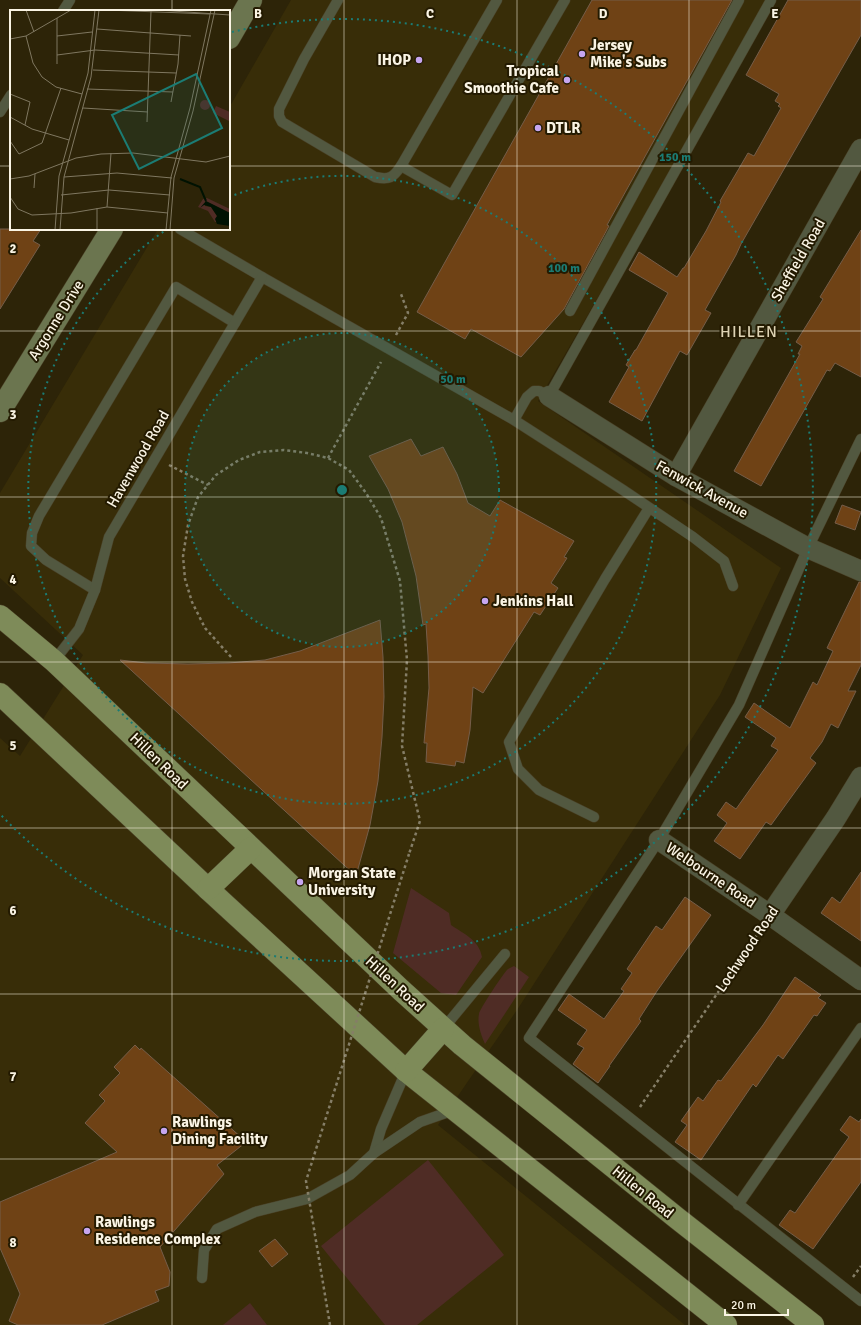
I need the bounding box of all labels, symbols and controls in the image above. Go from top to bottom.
text: B [254,6,262,22]
text: C [426,6,434,22]
text: D [599,6,608,22]
text: E [771,6,779,22]
inset map [10,10,230,230]
place label: Jersey Mike's Subs [590,36,667,71]
marker: Jersey Mike's Subs [577,49,587,59]
place label: IHOP [377,51,411,69]
marker: IHOP [414,55,424,65]
place label: Tropical Smoothie Cafe [464,62,559,97]
marker: Tropical Smoothie Cafe [562,75,572,85]
place label: DTLR [546,119,581,137]
marker: DTLR [533,123,543,133]
text: 150 m [659,150,691,165]
street label: Sheffield Road [767,215,829,305]
text: 2 [9,241,17,257]
text: 100 m [548,261,580,276]
street label: Argonne Drive [24,277,88,363]
district label: HILLEN [720,322,778,342]
text: 50 m [440,372,466,387]
text: 3 [9,407,17,423]
street label: Havenwood Road [103,407,173,511]
street label: Fenwick Avenue [653,456,751,522]
centre of rings [335,483,349,497]
text: 4 [9,572,17,588]
place label: Jenkins Hall [493,592,574,610]
marker: Jenkins Hall [480,596,490,606]
street label: Hillen Road [126,729,192,793]
text: 5 [9,738,17,754]
street label: Welbourne Road [663,838,759,912]
place label: Morgan State University [308,864,396,899]
marker: Morgan State University [295,877,305,887]
text: 6 [9,903,17,919]
street label: Lochwood Road [712,903,782,995]
street label: Hillen Road [362,952,428,1016]
text: 7 [9,1069,17,1085]
place label: Rawlings Dining Facility [172,1113,268,1148]
marker: Rawlings Dining Facility [159,1126,169,1136]
street label: Hillen Road [609,1162,677,1222]
place label: Rawlings Residence Complex [95,1213,221,1248]
marker: Rawlings Residence Complex [82,1226,92,1236]
text: 8 [9,1235,17,1251]
scale bar [725,1291,788,1317]
text: 20 m [731,1298,756,1313]

